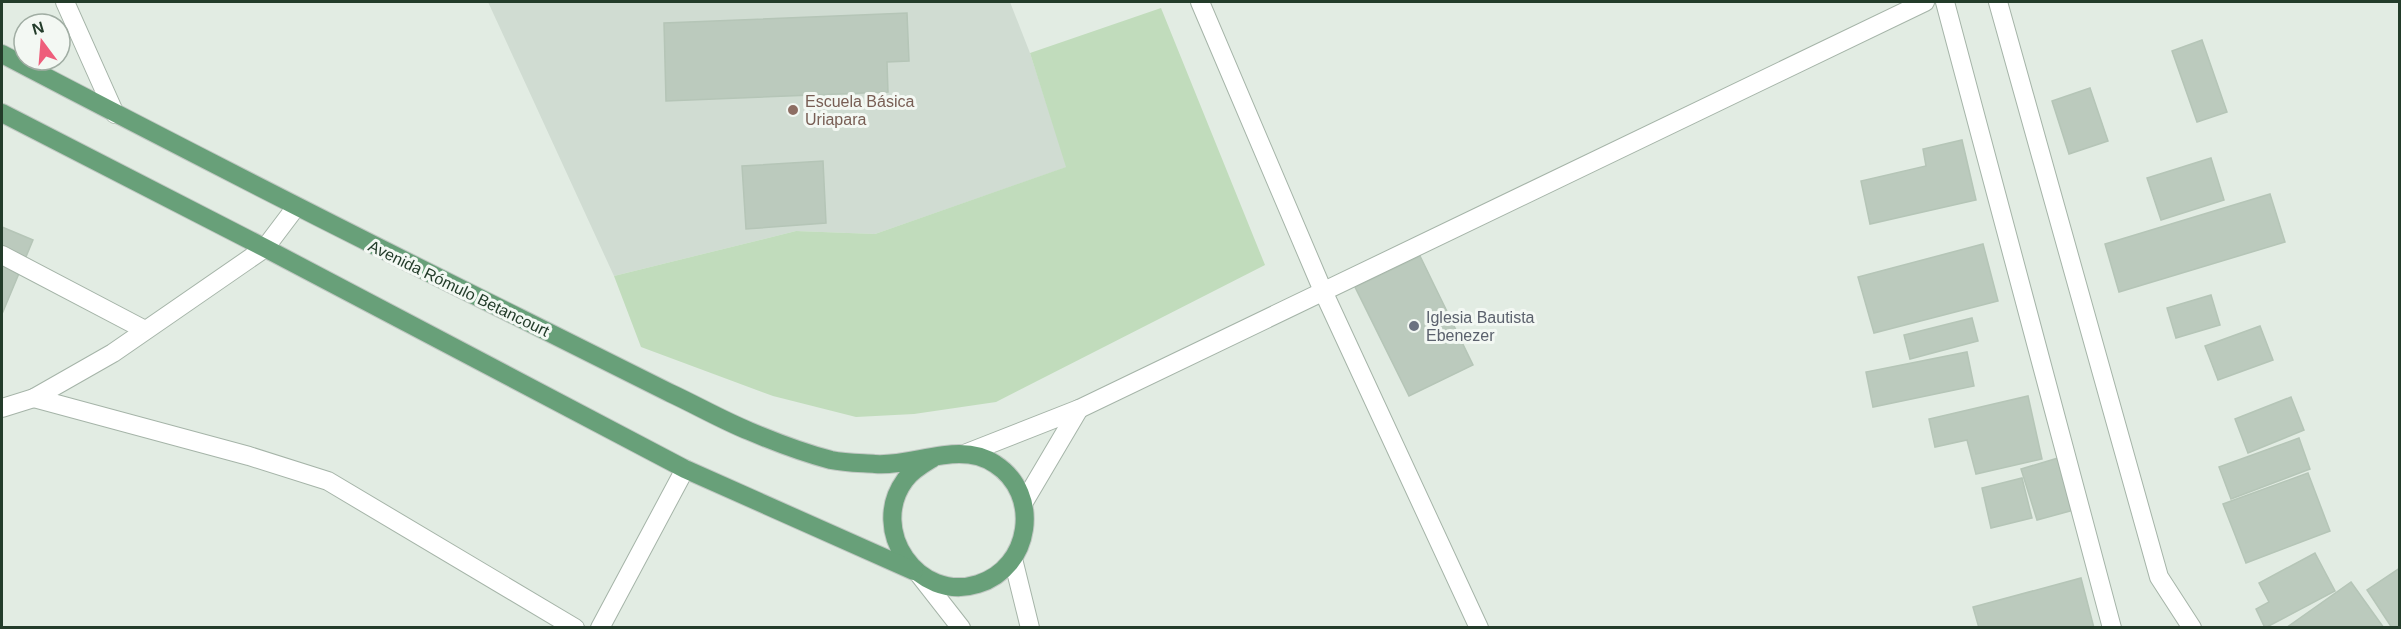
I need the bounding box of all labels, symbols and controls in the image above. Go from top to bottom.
north arrow [12,12,72,72]
text: N [30,18,46,38]
place label: Escuela Básica Uriapara [805,93,914,128]
marker: Escuela Básica Uriapara [786,103,800,117]
street label: Avenida Rómulo Betancourt [366,237,552,340]
place label: Iglesia Bautista Ebenezer [1426,309,1535,344]
marker: Iglesia Bautista Ebenezer [1407,319,1421,333]

